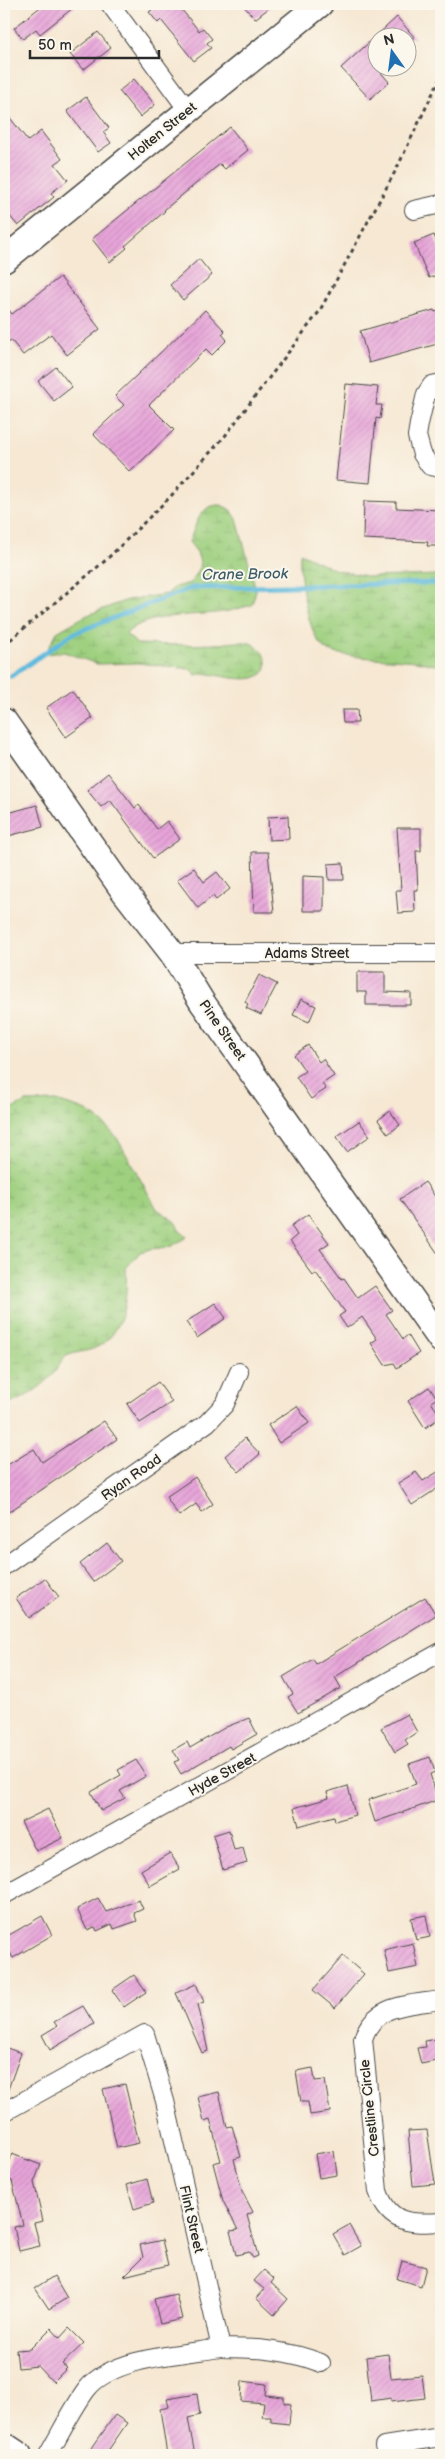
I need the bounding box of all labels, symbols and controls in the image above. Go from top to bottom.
scale bar [30,28,159,60]
north arrow [368,28,418,78]
text: N [382,30,396,49]
text: 50 m [38,36,72,55]
street label: Holten Street [125,98,201,164]
water label: Crane Brook [202,564,289,585]
street label: Adams Street [265,945,350,962]
street label: Pine Street [195,997,250,1064]
street label: Ryan Road [98,1451,165,1504]
street label: Hyde Street [186,1749,260,1800]
street label: Crestline Circle [356,2059,383,2157]
street label: Flint Street [175,2184,208,2255]

